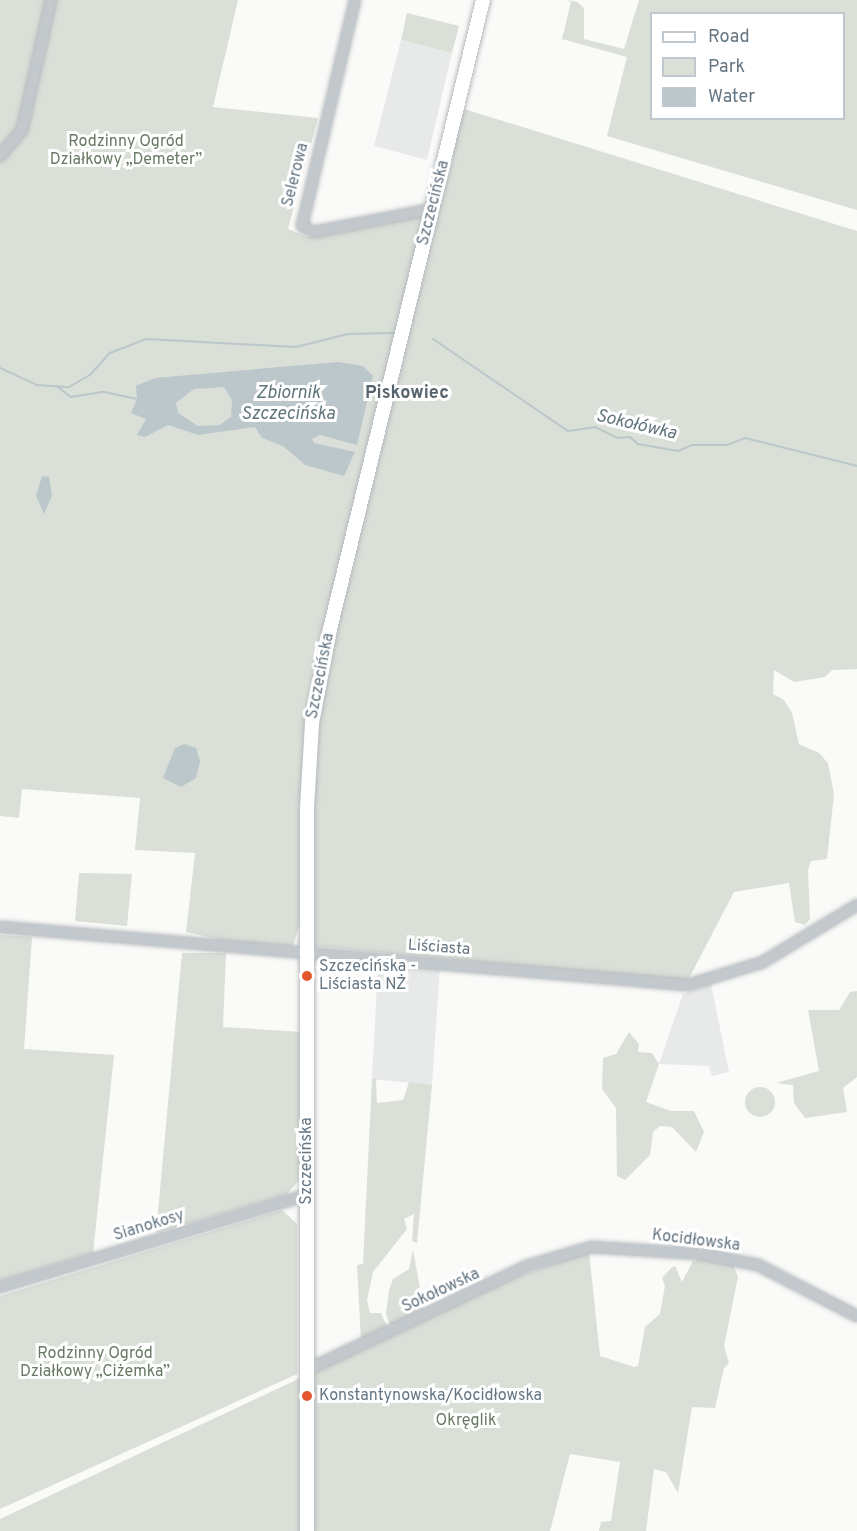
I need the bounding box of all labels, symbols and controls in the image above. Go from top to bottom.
legend [650,12,845,120]
text: Road [708,26,750,49]
text: Park [708,56,745,79]
text: Water [708,86,755,109]
park label: Rodzinny Ogród Działkowy „Demeter” [50,132,202,170]
street label: Selerowa [279,141,313,209]
street label: Szczecińska [414,158,454,248]
district label: Piskowiec [365,383,449,405]
water label: Zbiornik Szczecińska [241,384,335,426]
water label: Sokołówka [594,406,678,446]
street label: Szczecińska [303,631,339,721]
street label: Liściasta [407,936,471,960]
place label: Szczecińska - Liściasta NŻ [319,957,416,995]
marker: Szczecińska - Liściasta NŻ [300,969,314,983]
street label: Szczecińska [297,1117,317,1205]
street label: Sianokosy [111,1206,187,1246]
street label: Kocidłowska [651,1226,741,1256]
street label: Sokołowska [399,1265,483,1317]
park label: Rodzinny Ogród Działkowy „Ciżemka” [20,1344,170,1382]
place label: Konstantynowska/Kocidłowska [319,1386,542,1406]
marker: Konstantynowska/Kocidłowska [300,1389,314,1403]
park label: Okręglik [436,1411,496,1431]

